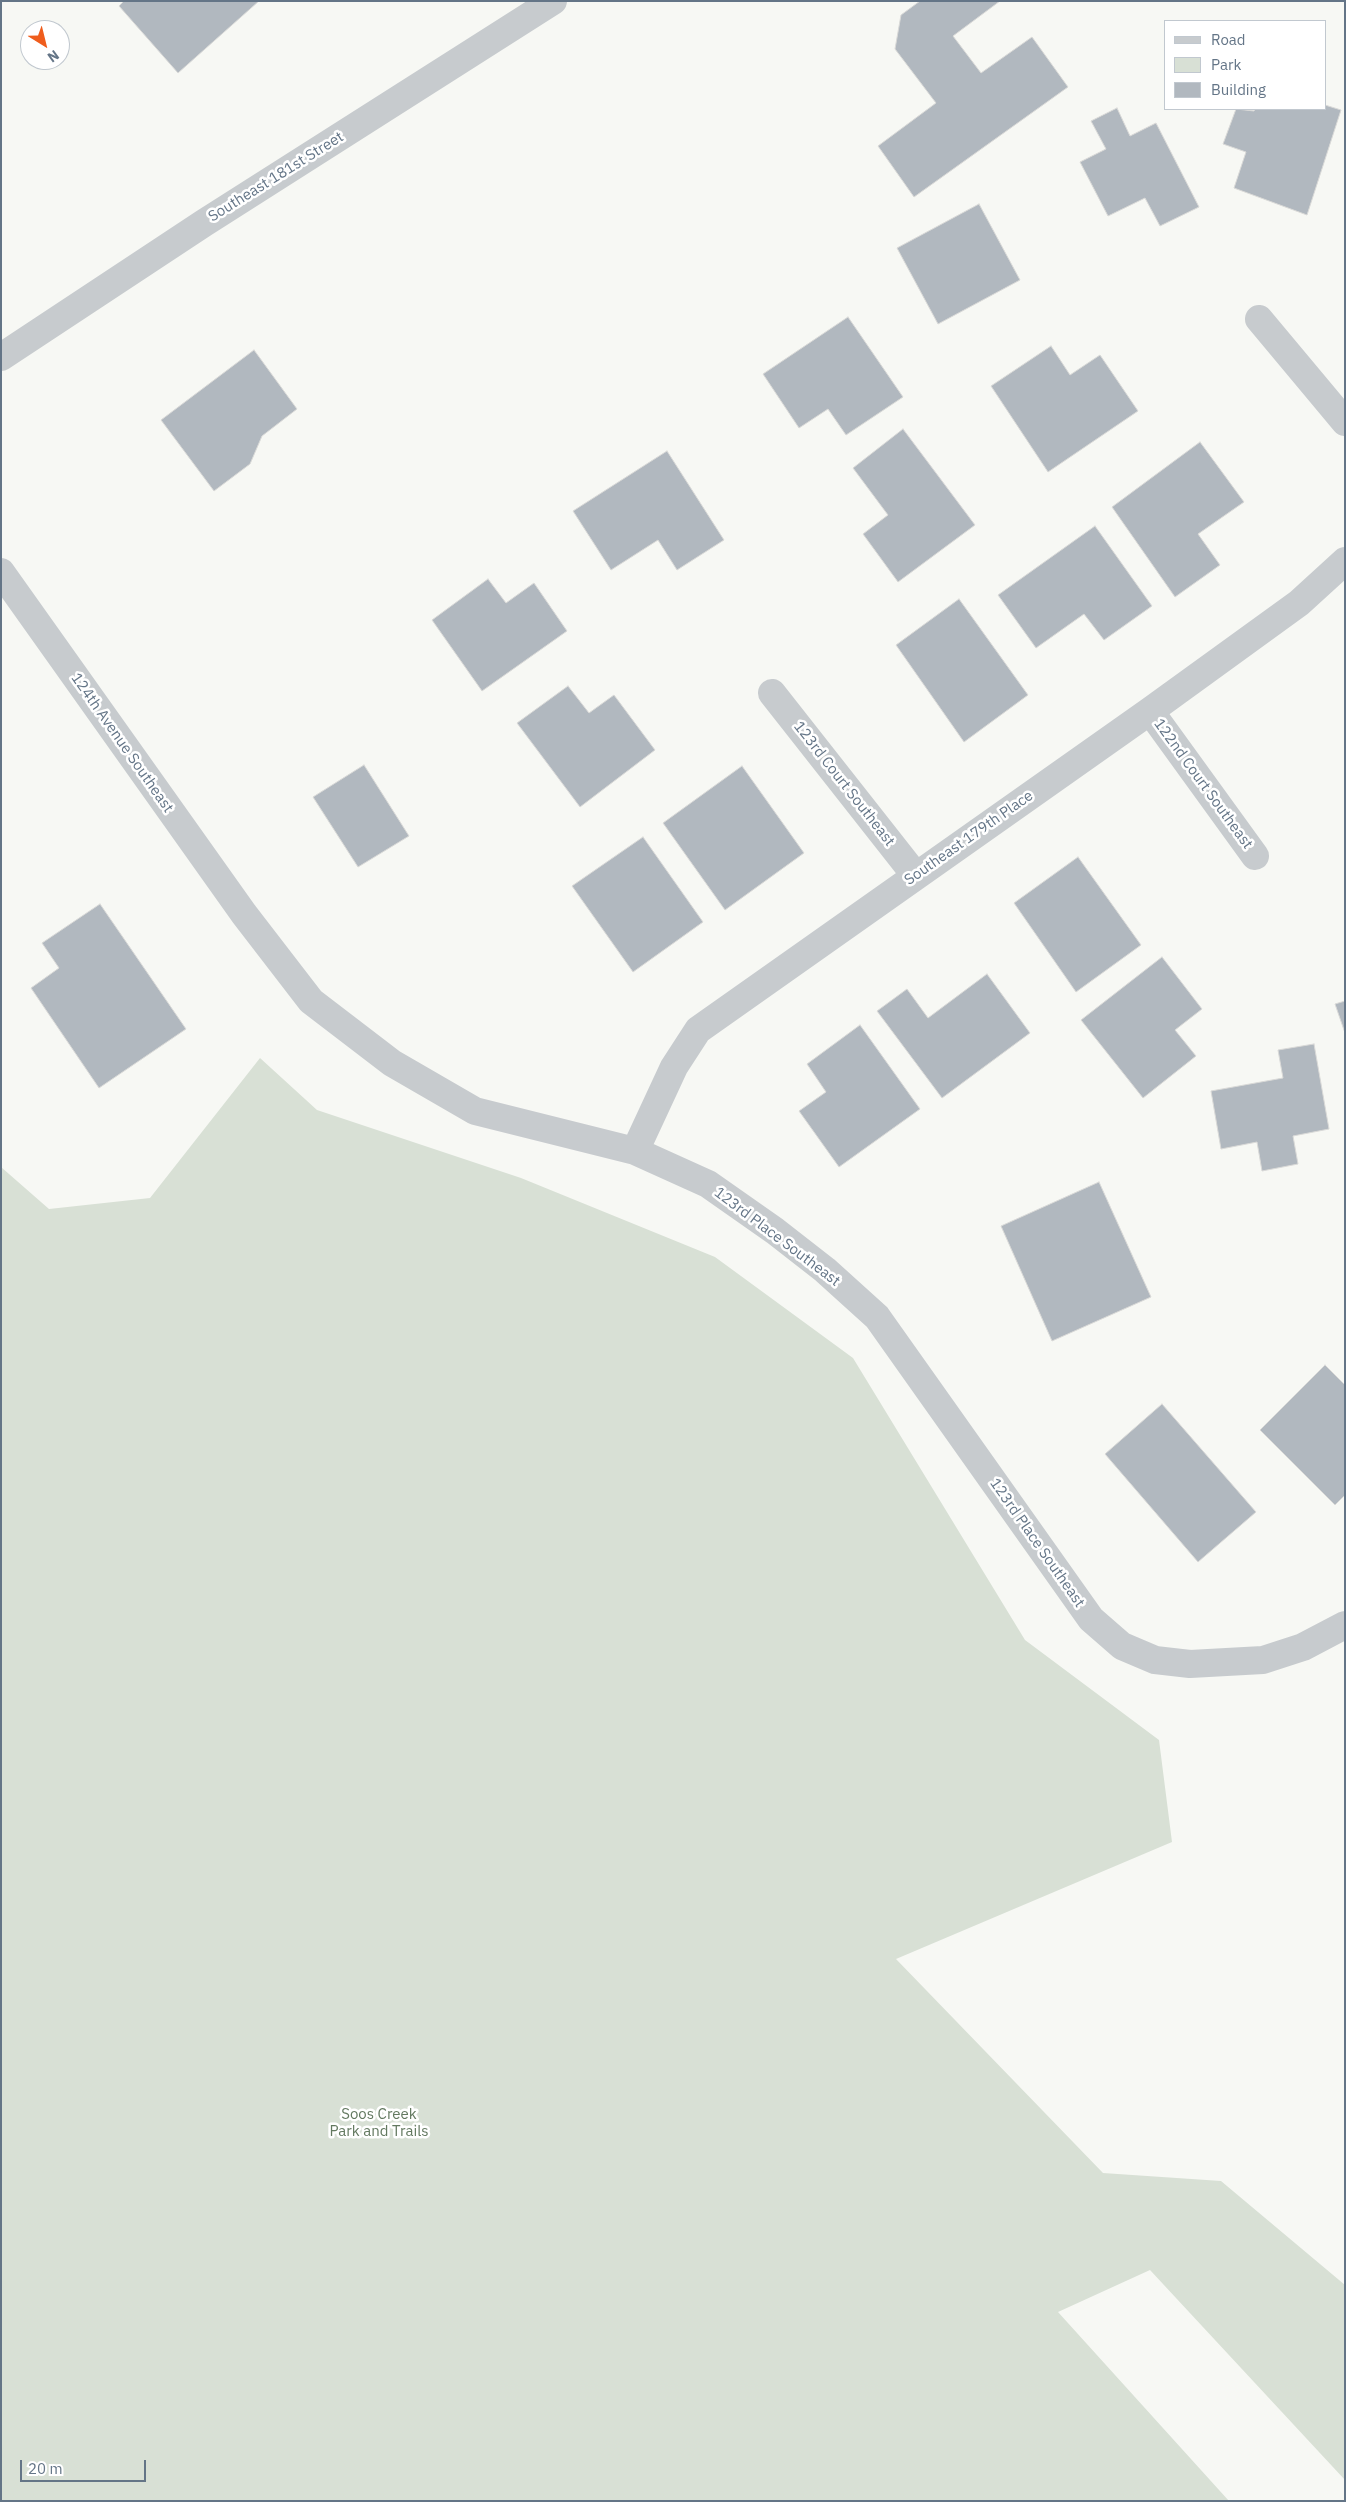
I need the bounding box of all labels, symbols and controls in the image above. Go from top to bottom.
north arrow [20,20,70,70]
legend [1164,20,1326,110]
text: Road [1211,30,1246,49]
text: N [44,46,63,67]
text: Park [1211,55,1241,74]
text: Building [1211,80,1266,99]
street label: Southeast 181st Street [205,128,347,226]
street label: 124th Avenue Southeast [67,670,177,816]
street label: 122nd Court Southeast [1150,715,1256,853]
street label: 123rd Court Southeast [790,718,898,850]
street label: Southeast 179th Place [901,787,1037,889]
street label: 123rd Place Southeast [710,1184,844,1290]
street label: 123rd Place Southeast [986,1475,1088,1611]
park label: Soos Creek Park and Trails [329,2106,429,2141]
scale bar [22,2450,149,2482]
text: 20 m [28,2459,63,2478]

